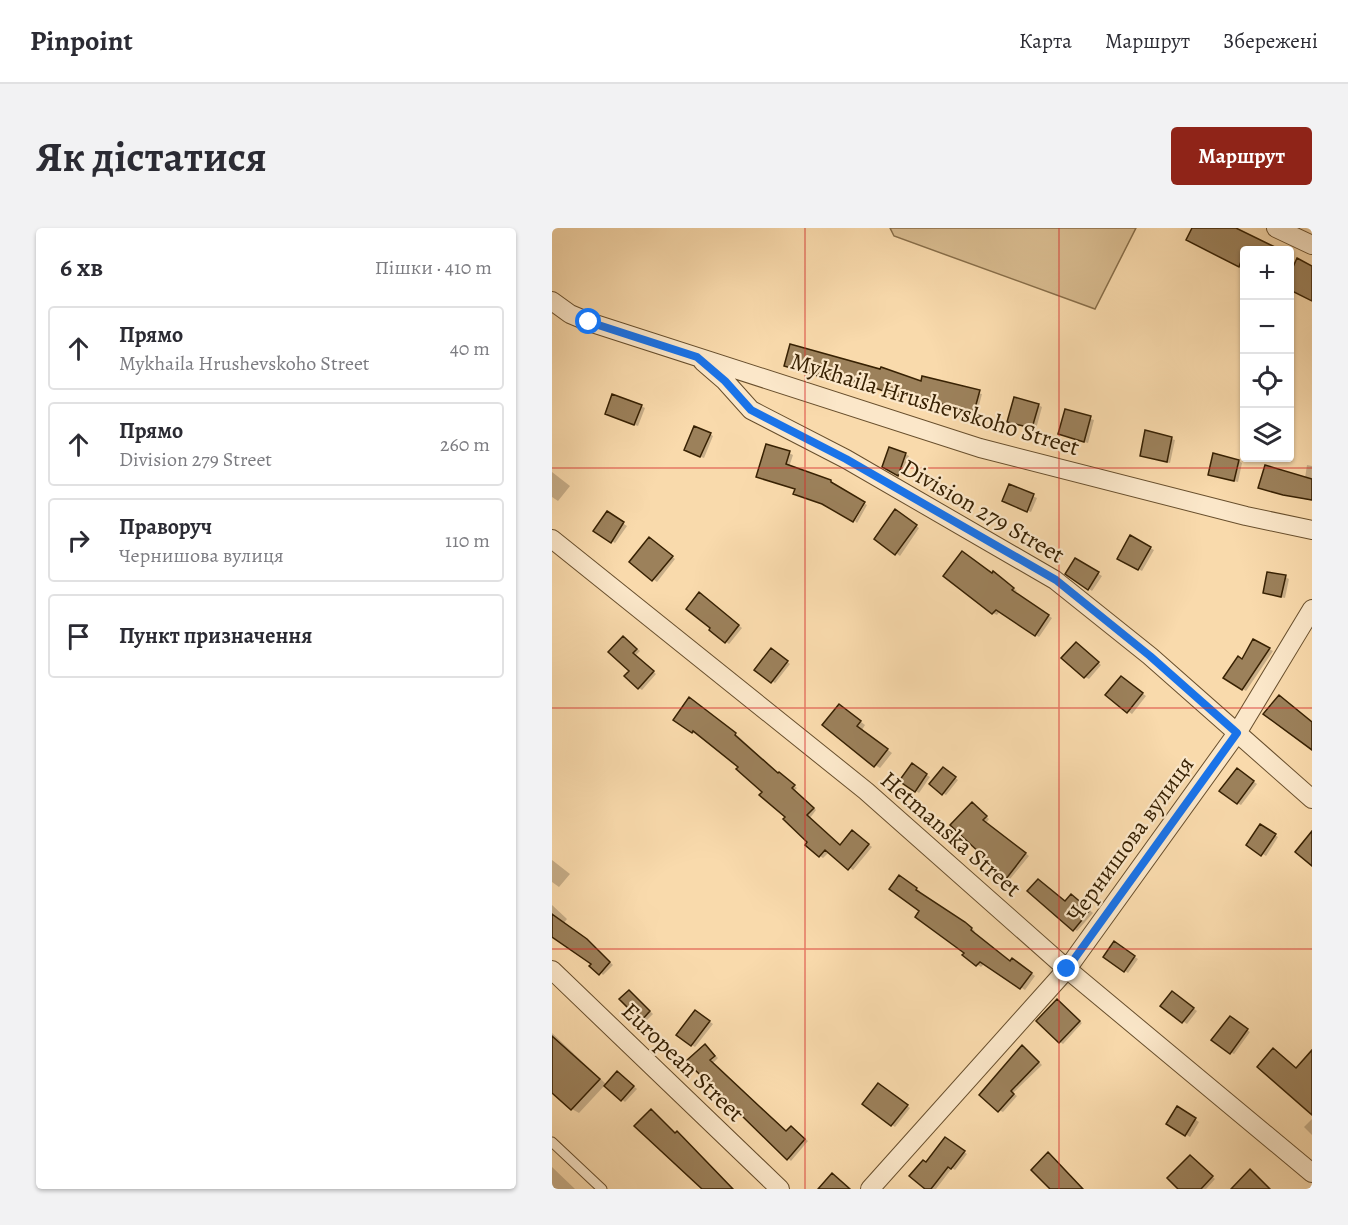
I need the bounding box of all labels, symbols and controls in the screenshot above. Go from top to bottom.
text: Pinpoint [30,22,133,60]
text: Карта [1019,27,1072,55]
text: Маршрут [1105,27,1190,55]
text: Збережені [1223,27,1318,55]
button: Маршрут [1171,127,1312,185]
text: Як дістатися [36,128,267,185]
map controls [1240,246,1294,462]
button: + [1240,246,1294,300]
text: 6 хв [60,250,103,285]
text: Пішки · 410 m [375,254,492,281]
button: − [1240,300,1294,354]
route start [575,308,601,334]
text: Прямо [119,320,183,350]
icon: ahead [62,332,95,365]
text: 40 m [450,335,490,362]
street label: Mykhaila Hrushevskoho Street [787,345,1083,463]
text: Mykhaila Hrushevskoho Street [119,350,369,377]
button: locate [1240,354,1294,408]
button: layers [1240,408,1294,462]
text: Прямо [119,416,183,446]
icon: ahead [62,428,95,461]
text: 260 m [440,431,490,458]
text: Division 279 Street [119,446,272,473]
street label: Division 279 Street [896,451,1071,571]
text: Праворуч [119,512,212,542]
icon: right [62,524,95,557]
text: 110 m [445,527,490,554]
text: Чернишова вулиця [119,542,284,569]
icon: arrive [62,620,95,653]
text: Пункт призначення [119,621,312,651]
street label: Чернишова вулиця [1059,750,1201,928]
street label: Hetmanska Street [874,764,1028,904]
route end [1053,955,1079,981]
street label: European Street [615,995,751,1129]

